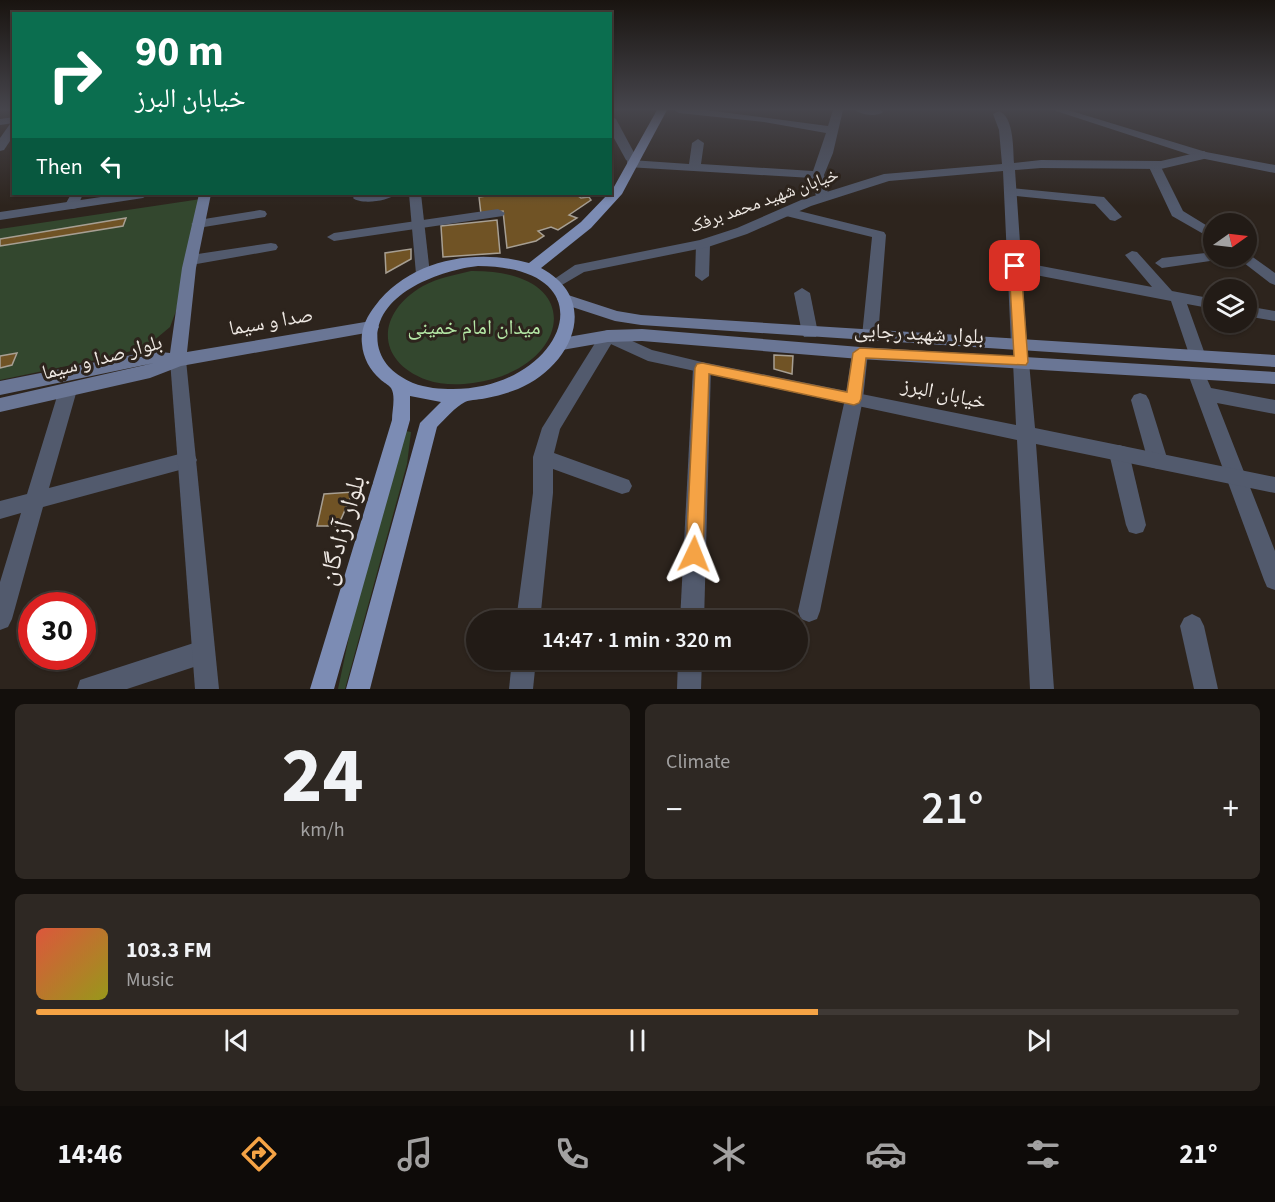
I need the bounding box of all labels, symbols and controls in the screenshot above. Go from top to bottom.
text: 90 m [135,22,224,82]
icon: right [36,36,114,114]
text: خیابان البرز [135,79,246,118]
icon: left [95,150,128,183]
text: Then [36,151,83,183]
street label: خیابان شهید محمد برفک [686,162,842,239]
north arrow [1203,213,1257,267]
map controls [1203,213,1257,333]
pin [989,240,1040,291]
icon: arrive [998,249,1031,282]
button: layers [1203,279,1257,333]
street label: صدا و سیما [227,299,315,343]
park label: میدان امام خمینی [407,312,541,342]
street label: بلوار شهید رجایی [853,315,985,351]
street label: بلوار صدا و سیما [39,327,165,387]
street label: خیابان البرز [898,369,989,417]
street label: بلوار آزادگان [308,471,375,590]
position arrow [662,522,726,586]
speed limit sign: 30 [18,592,96,670]
text: 14:47 · 1 min · 320 m [542,624,732,656]
text: 24 [281,721,364,832]
text: Climate [666,748,730,776]
text: 21° [922,777,983,841]
text: − [666,786,682,833]
text: + [1223,786,1239,833]
text: km/h [300,816,345,844]
text: 103.3 FM [126,934,212,966]
text: Music [126,966,174,994]
icon: previous [220,1024,253,1057]
icon: pause [621,1024,654,1057]
icon: next [1022,1024,1055,1057]
icon: directions [238,1133,280,1175]
icon: music [394,1133,436,1175]
icon: phone [551,1133,593,1175]
icon: climate [708,1133,750,1175]
icon: car [865,1133,907,1175]
icon: filters [1022,1133,1064,1175]
text: 14:46 [57,1135,123,1174]
text: 21° [1179,1135,1218,1174]

